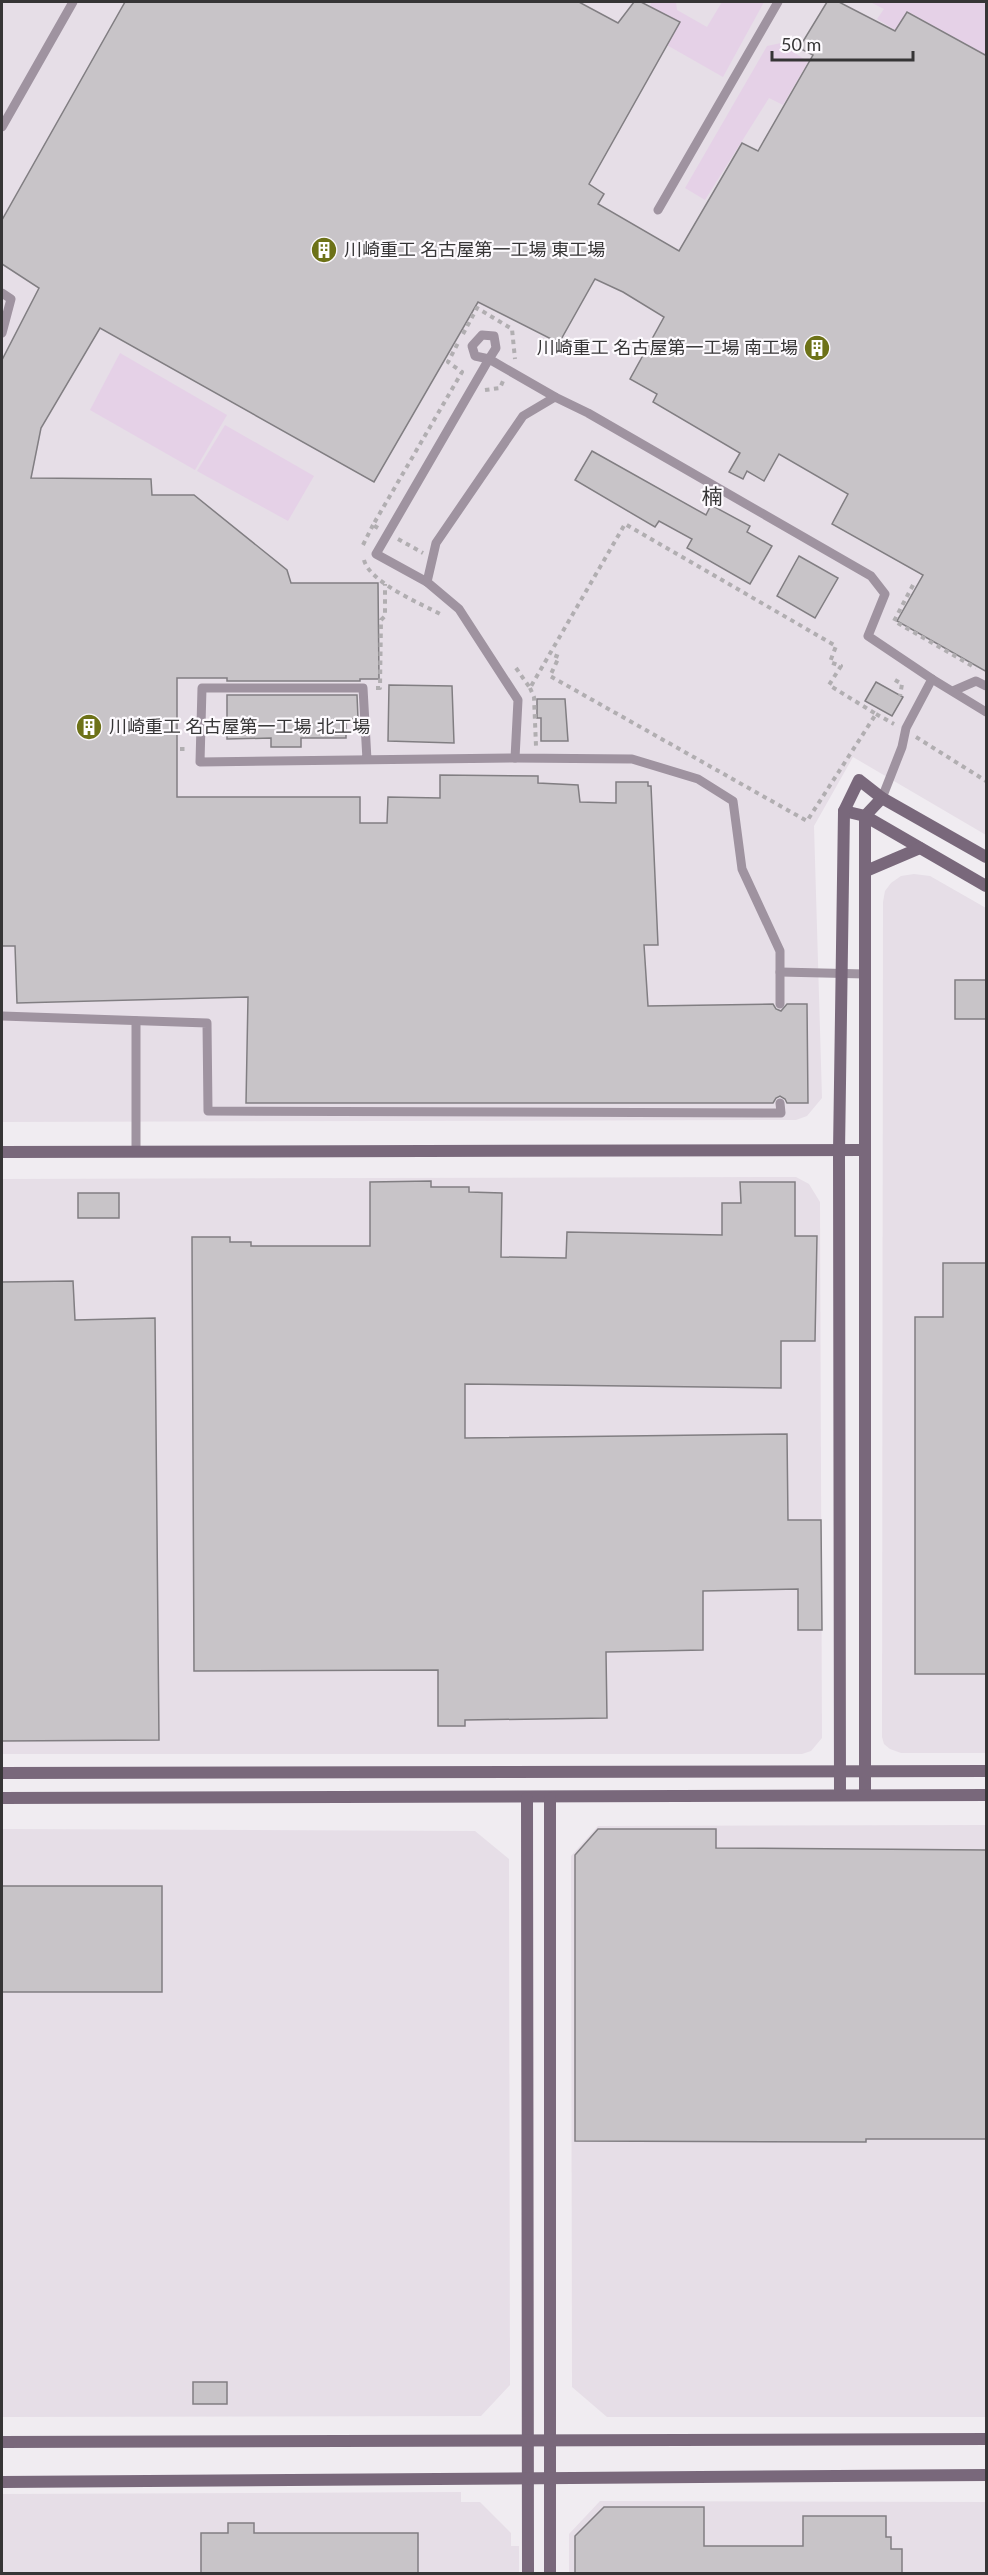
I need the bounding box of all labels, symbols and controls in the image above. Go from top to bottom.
scale bar [772,24,913,62]
text: 50 m [781,33,821,55]
building icon: 川崎重工 名古屋第一工場 東工場 [309,235,339,265]
place label: 川崎重工 名古屋第一工場 東工場 [344,238,605,260]
building icon: 川崎重工 名古屋第一工場 南工場 [802,333,832,363]
place label: 川崎重工 名古屋第一工場 南工場 [537,336,798,358]
district label: 楠 [702,483,723,508]
building icon: 川崎重工 名古屋第一工場 北工場 [74,712,104,742]
place label: 川崎重工 名古屋第一工場 北工場 [109,715,370,737]

